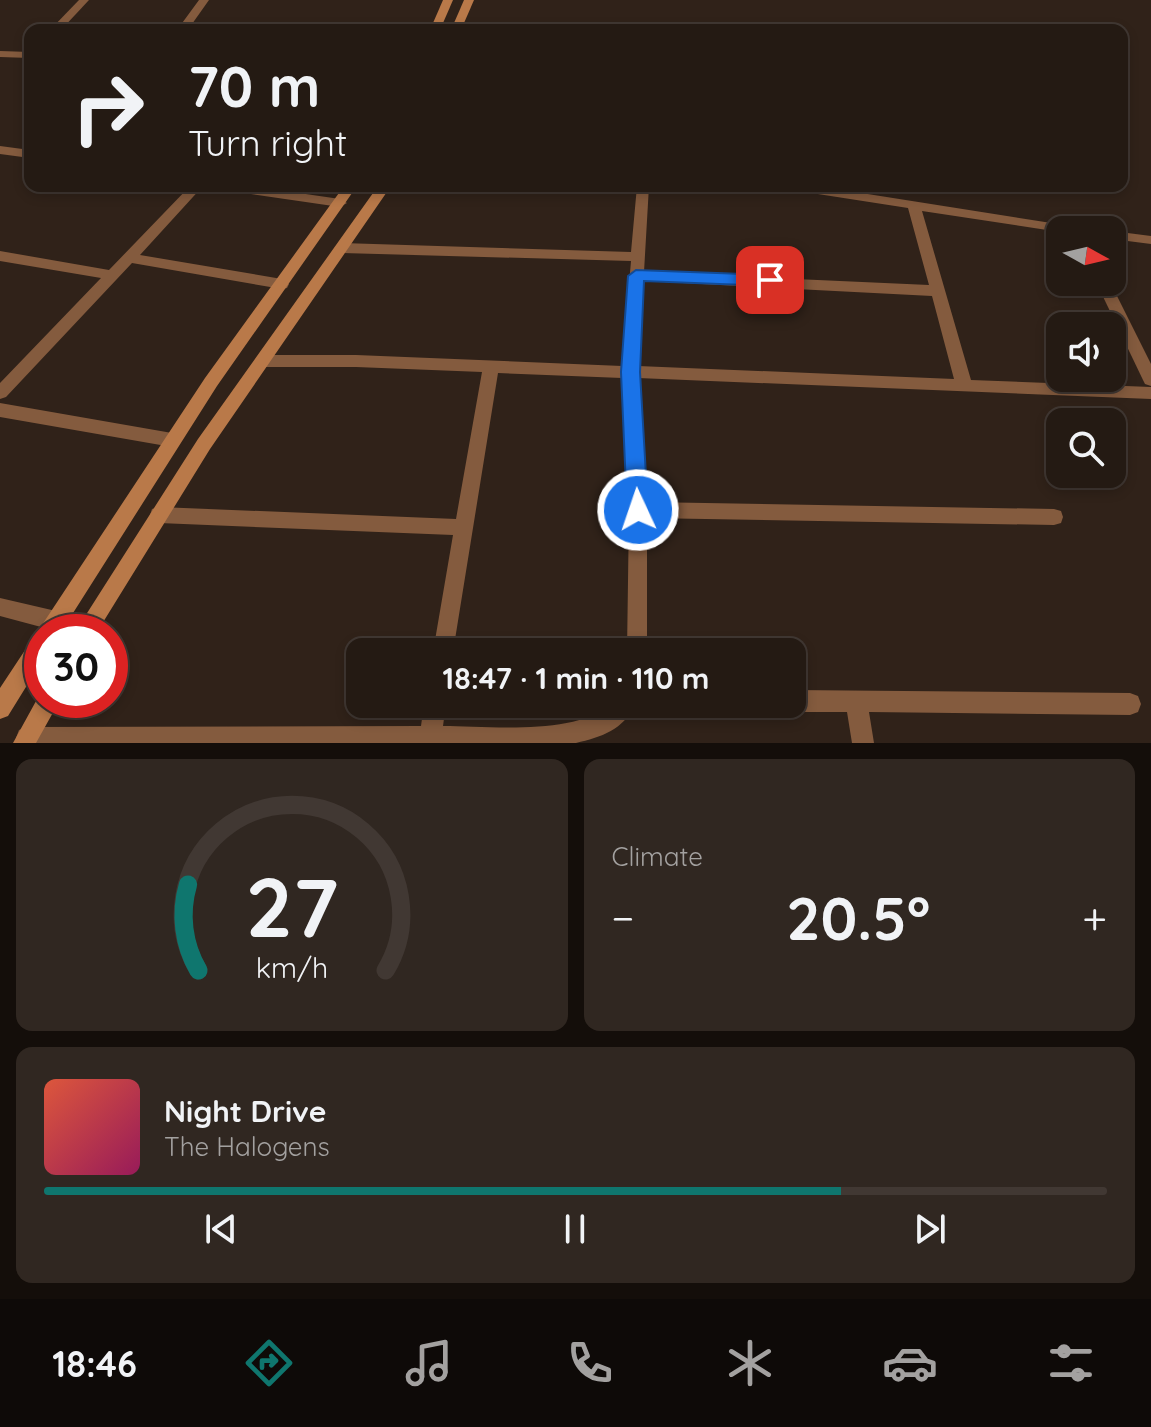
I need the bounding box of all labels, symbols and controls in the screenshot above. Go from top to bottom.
text: 70 m [188,51,320,121]
icon: right [56,56,160,160]
text: Turn right [188,120,347,165]
north arrow [1046,216,1126,296]
map controls [1046,216,1126,488]
pin [736,246,804,314]
icon: arrive [748,258,792,302]
button: sound [1046,312,1126,392]
button: search [1046,408,1126,488]
position arrow [596,468,680,552]
speed limit sign: 30 [24,614,128,718]
text: 18:47 · 1 min · 110 m [443,659,709,697]
text: Climate [612,840,703,873]
text: 27 [245,854,338,958]
text: 20.5° [786,880,930,955]
text: − [612,890,634,945]
text: + [1082,890,1107,945]
text: km/h [255,949,328,985]
text: Night Drive [164,1092,326,1130]
text: The Halogens [164,1130,330,1163]
icon: previous [199,1207,243,1251]
icon: pause [553,1207,597,1251]
icon: next [908,1207,952,1251]
icon: directions [241,1335,297,1391]
icon: music [401,1335,457,1391]
icon: phone [562,1335,618,1391]
icon: climate [722,1335,778,1391]
icon: car [882,1335,938,1391]
icon: filters [1043,1335,1099,1391]
text: 18:46 [52,1341,137,1386]

